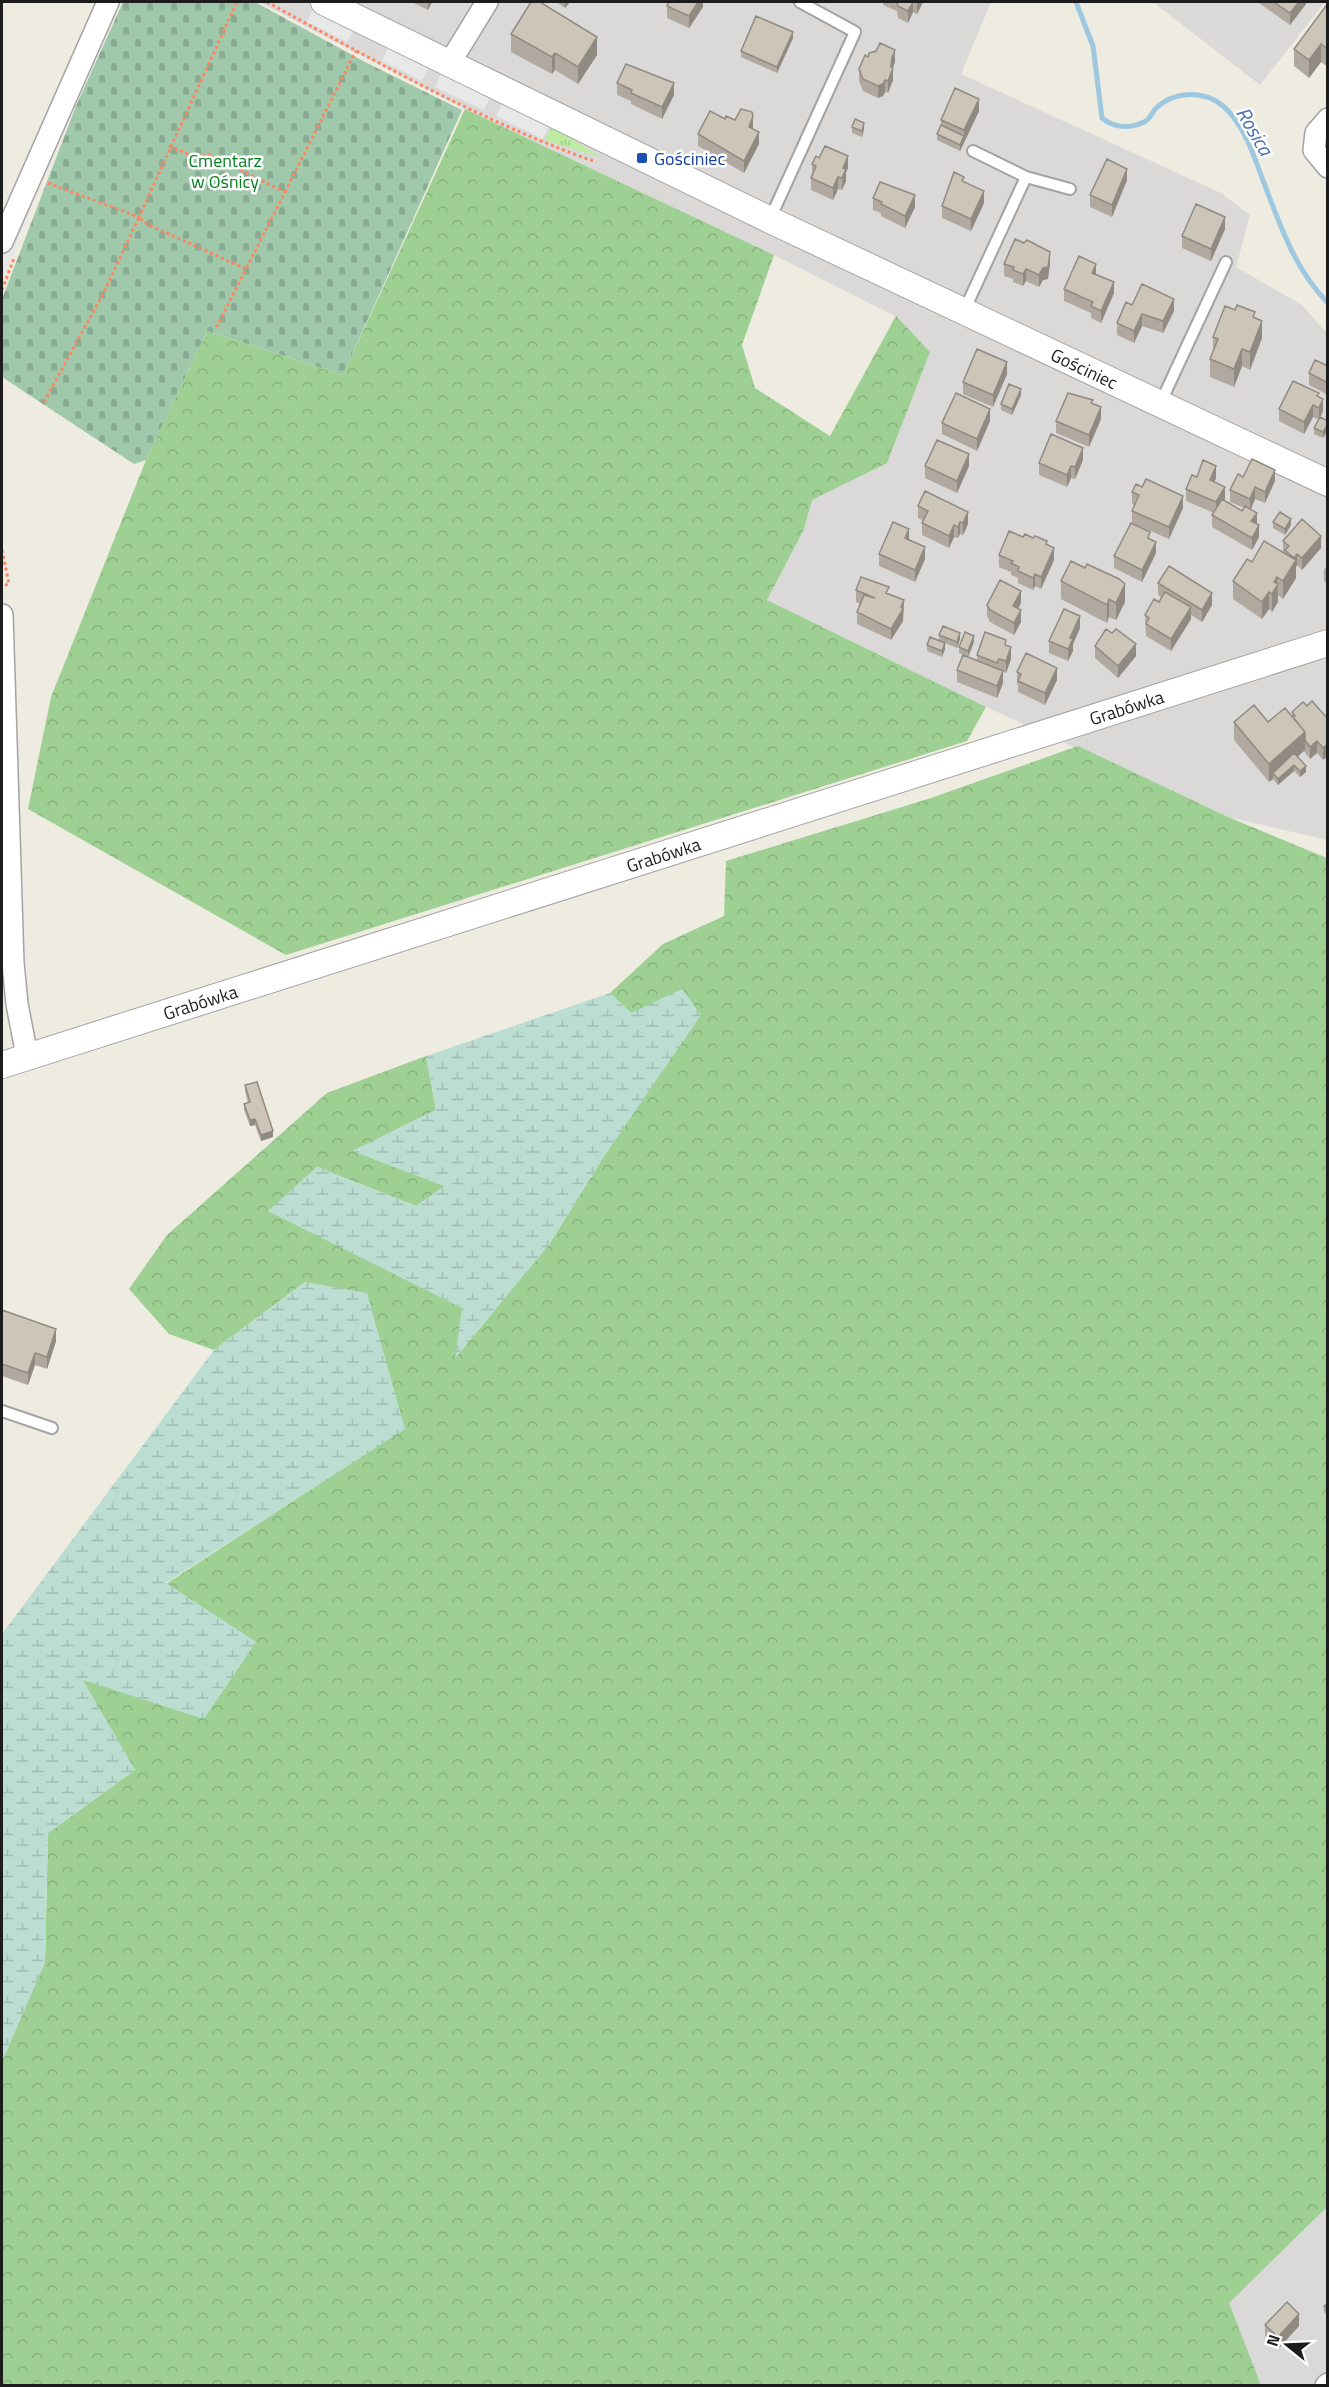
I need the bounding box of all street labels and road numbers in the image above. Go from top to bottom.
street label: Gościniec [1046,341,1123,396]
street label: Grabówka [1086,683,1167,732]
street label: Grabówka [623,830,704,879]
street label: Grabówka [160,977,241,1026]

